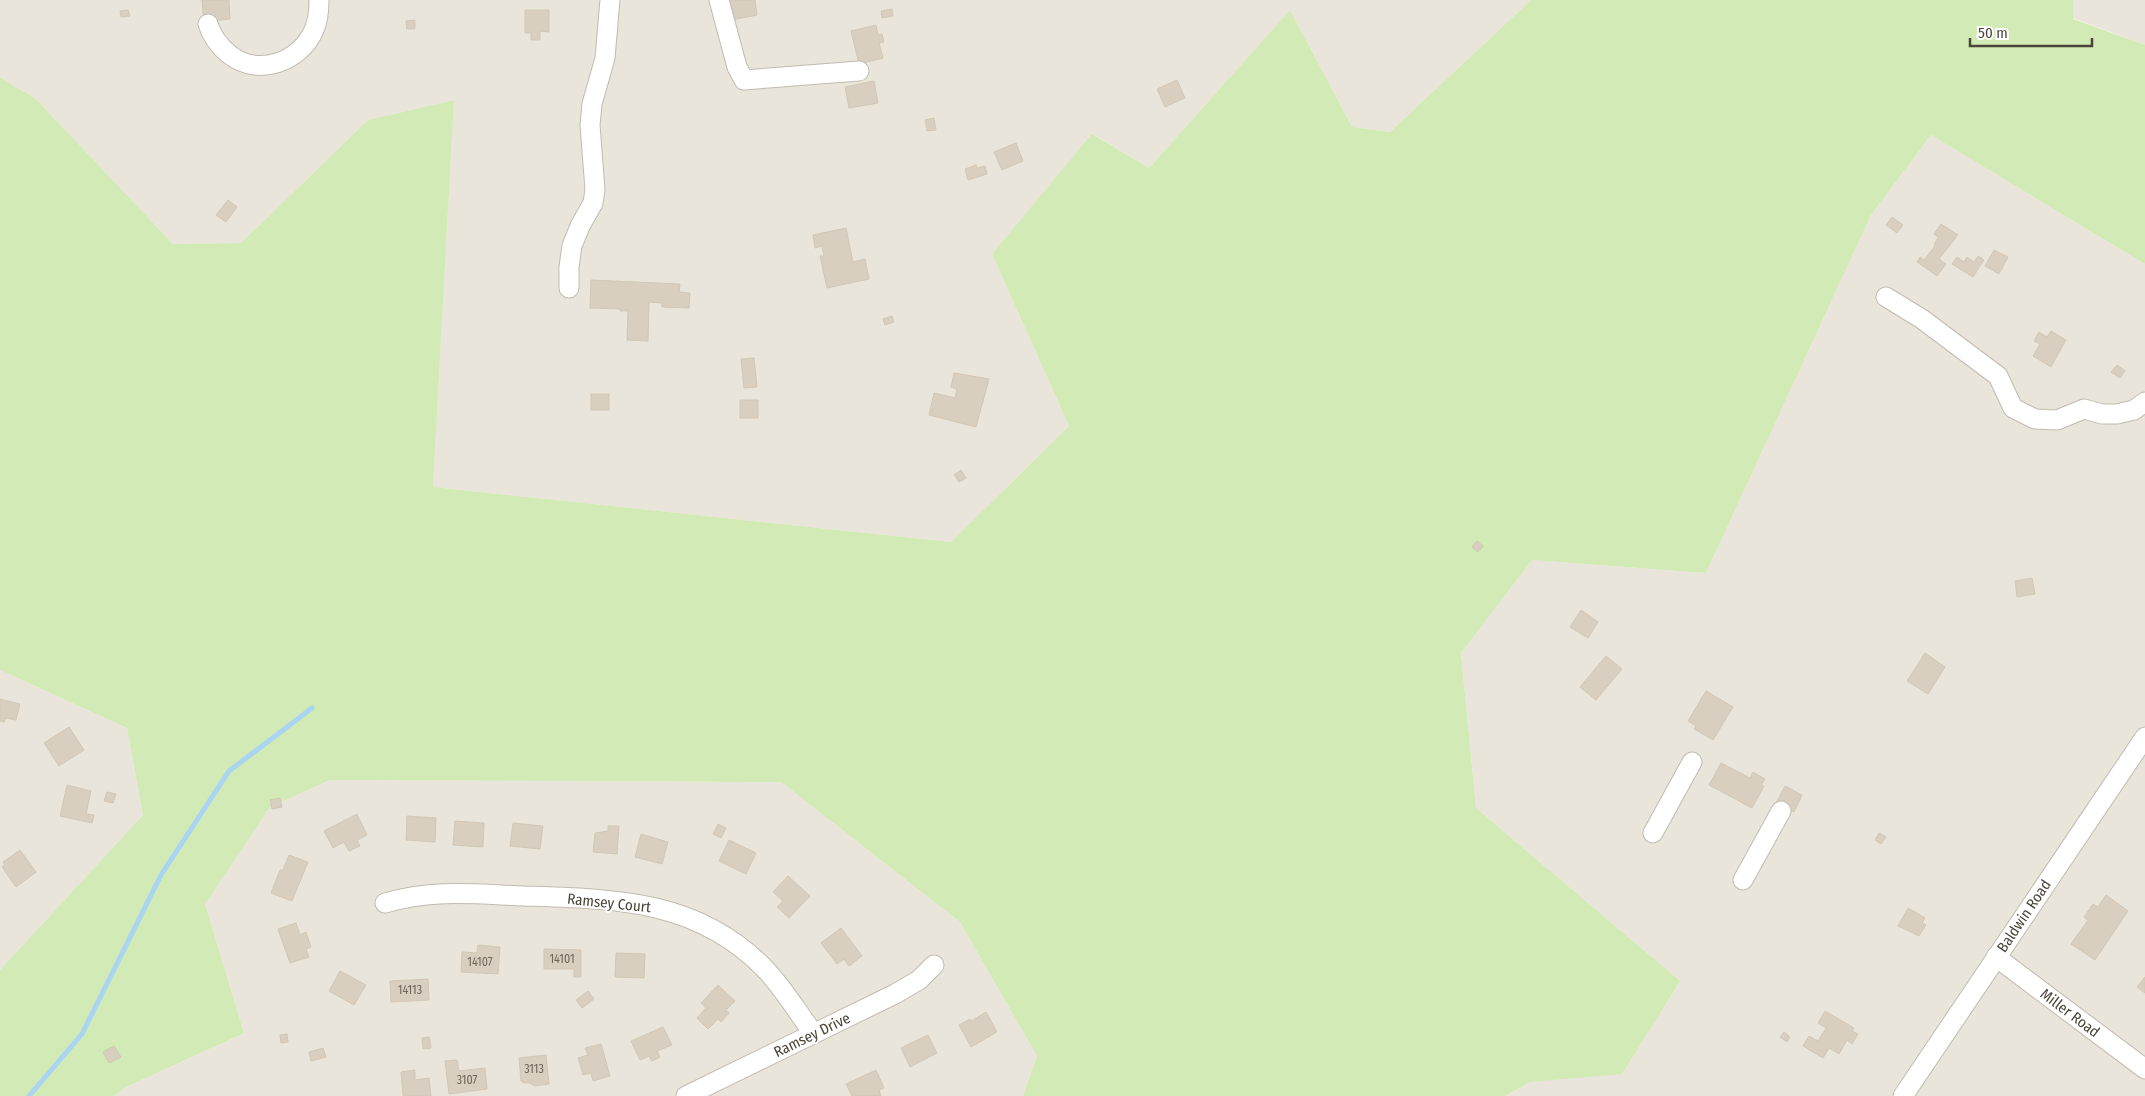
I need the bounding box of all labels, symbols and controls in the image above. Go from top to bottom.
scale bar [1970,15,2092,47]
text: 50 m [1978,24,2008,42]
street label: Baldwin Road [1993,876,2055,956]
street label: Ramsey Court [566,890,652,916]
house number: 14101 [549,952,575,966]
house number: 14107 [467,955,493,969]
house number: 14113 [398,983,422,997]
street label: Miller Road [2037,985,2103,1041]
street label: Ramsey Drive [771,1009,853,1061]
house number: 3113 [524,1062,544,1076]
house number: 3107 [457,1073,477,1087]

